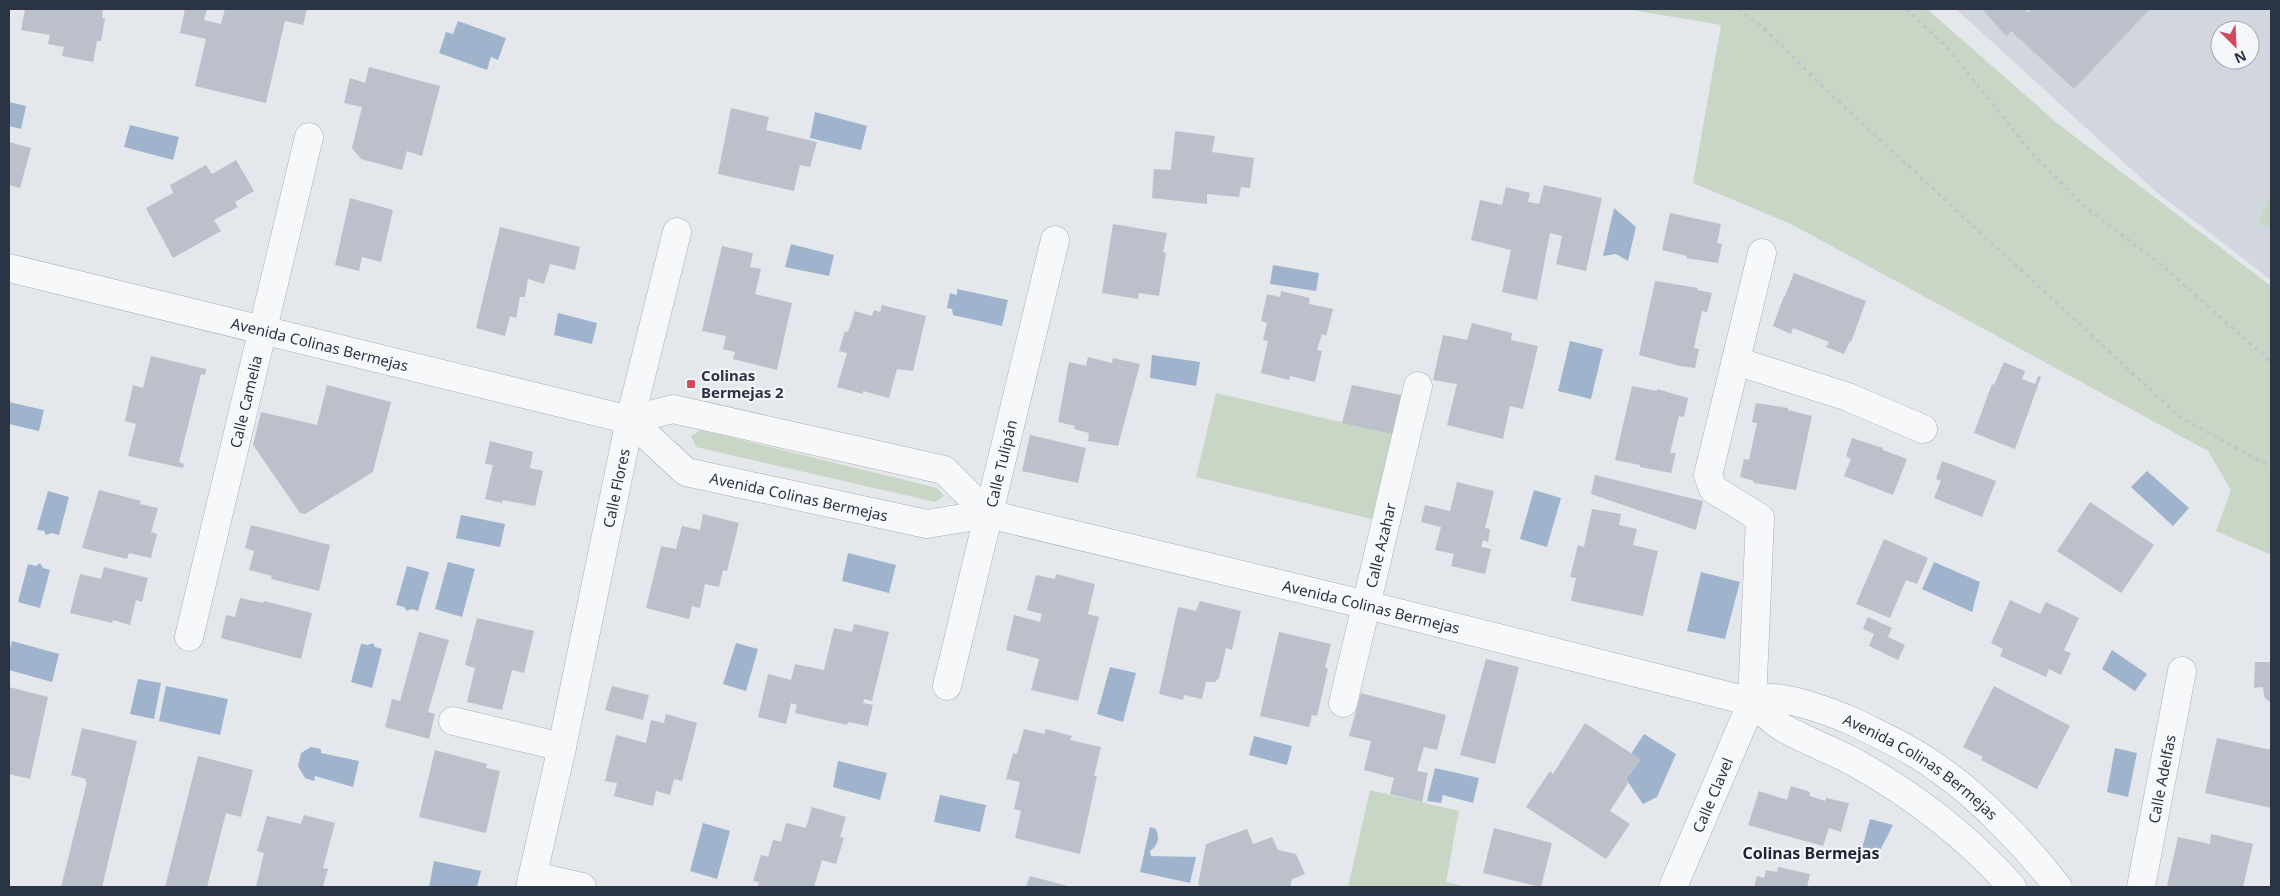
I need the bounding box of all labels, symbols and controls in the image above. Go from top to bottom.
north arrow [2210,20,2260,70]
text: N [2231,46,2250,68]
street label: Avenida Colinas Bermejas [229,313,411,375]
street label: Calle Camelia [225,353,266,450]
place label: Colinas Bermejas 2 [701,365,784,402]
marker: Colinas Bermejas 2 [685,378,697,390]
street label: Calle Tulipán [981,418,1021,509]
street label: Calle Flores [598,447,634,530]
street label: Avenida Colinas Bermejas [708,467,890,525]
street label: Calle Azahar [1361,501,1400,590]
street label: Avenida Colinas Bermejas [1281,575,1462,638]
street label: Avenida Colinas Bermejas [1840,709,2002,824]
street label: Calle Adelfas [2143,733,2180,825]
street label: Calle Clavel [1687,754,1737,836]
district label: Colinas Bermejas [1743,842,1879,864]

